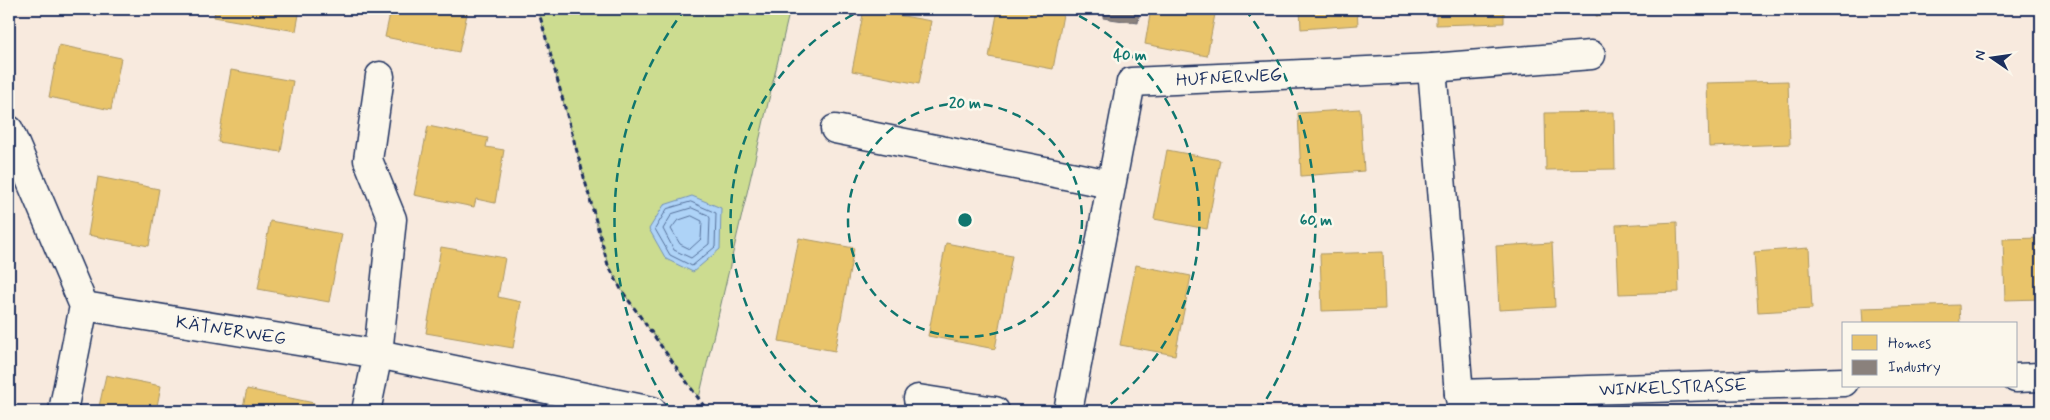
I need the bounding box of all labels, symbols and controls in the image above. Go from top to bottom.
north arrow [1968,32,2018,82]
text: 40 m [1113,46,1147,66]
text: N [1970,49,1990,62]
street label: HUFNERWEG [1175,63,1283,93]
text: 20 m [949,94,981,114]
centre of rings [956,211,974,229]
text: 60 m [1300,211,1332,231]
street label: KÄTNERWEG [174,310,288,352]
legend [1842,322,2018,388]
text: Homes [1888,334,1931,354]
text: Industry [1888,358,1941,378]
street label: WINKELSTRASSE [1599,373,1748,403]

